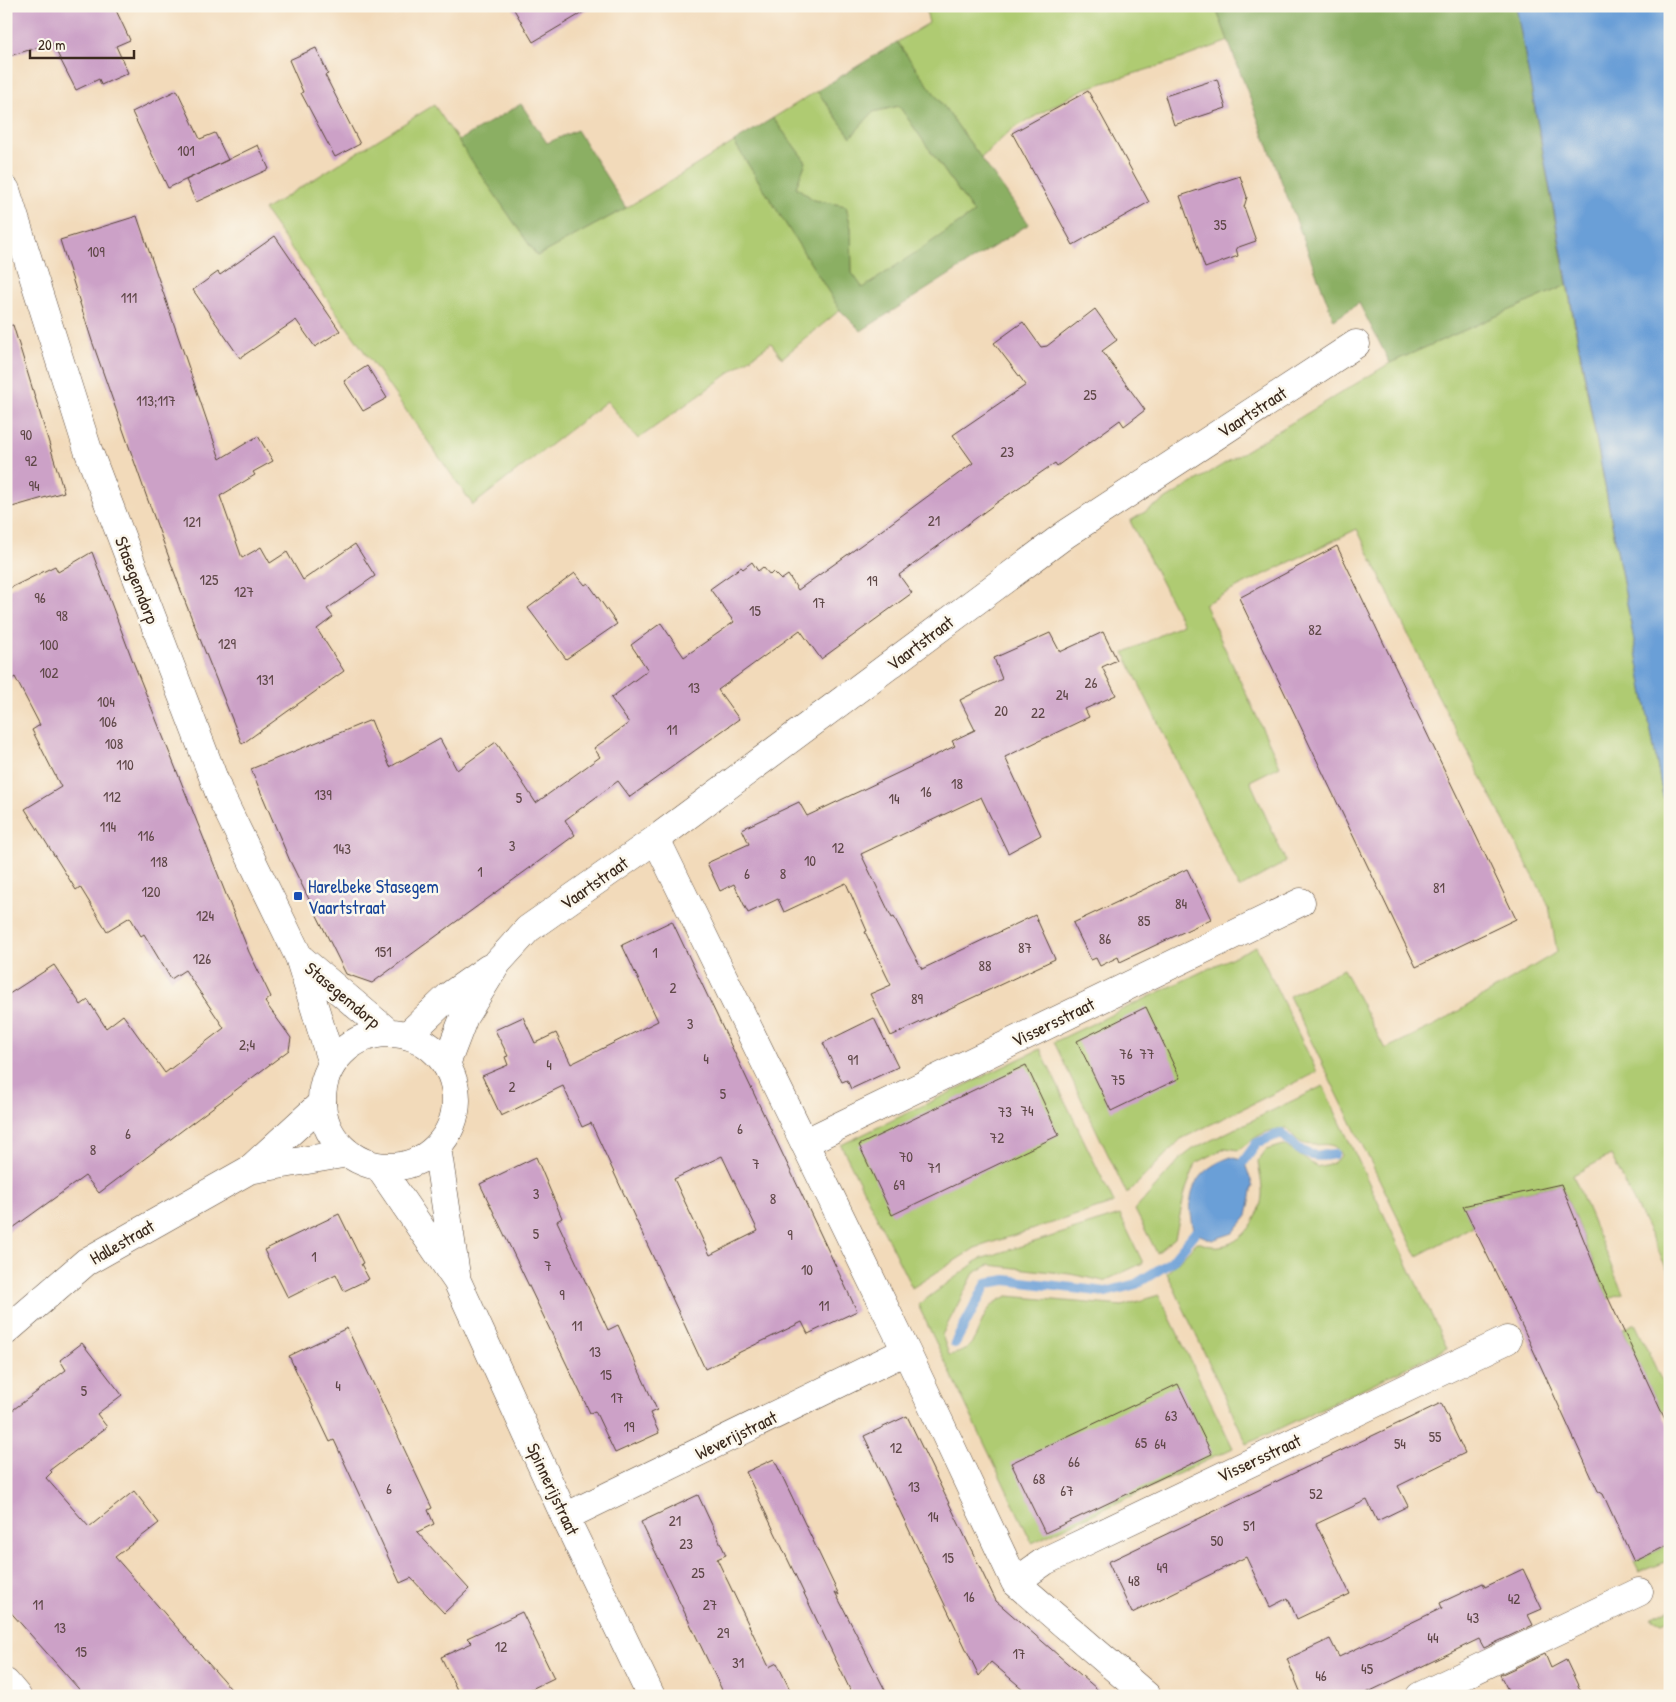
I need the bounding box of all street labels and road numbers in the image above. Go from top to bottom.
street label: Vaartstraat [1213,380,1292,444]
street label: Stasegemdorp [109,533,165,628]
street label: Vaartstraat [881,609,959,676]
street label: Vaartstraat [555,850,634,916]
street label: Stasegemdorp [300,956,386,1034]
street label: Vissersstraat [1007,991,1099,1053]
street label: Hallestraat [85,1213,160,1271]
street label: Weverijstraat [691,1404,782,1466]
street label: Vissersstraat [1213,1427,1306,1488]
street label: Spinnerijstraat [521,1439,586,1540]

